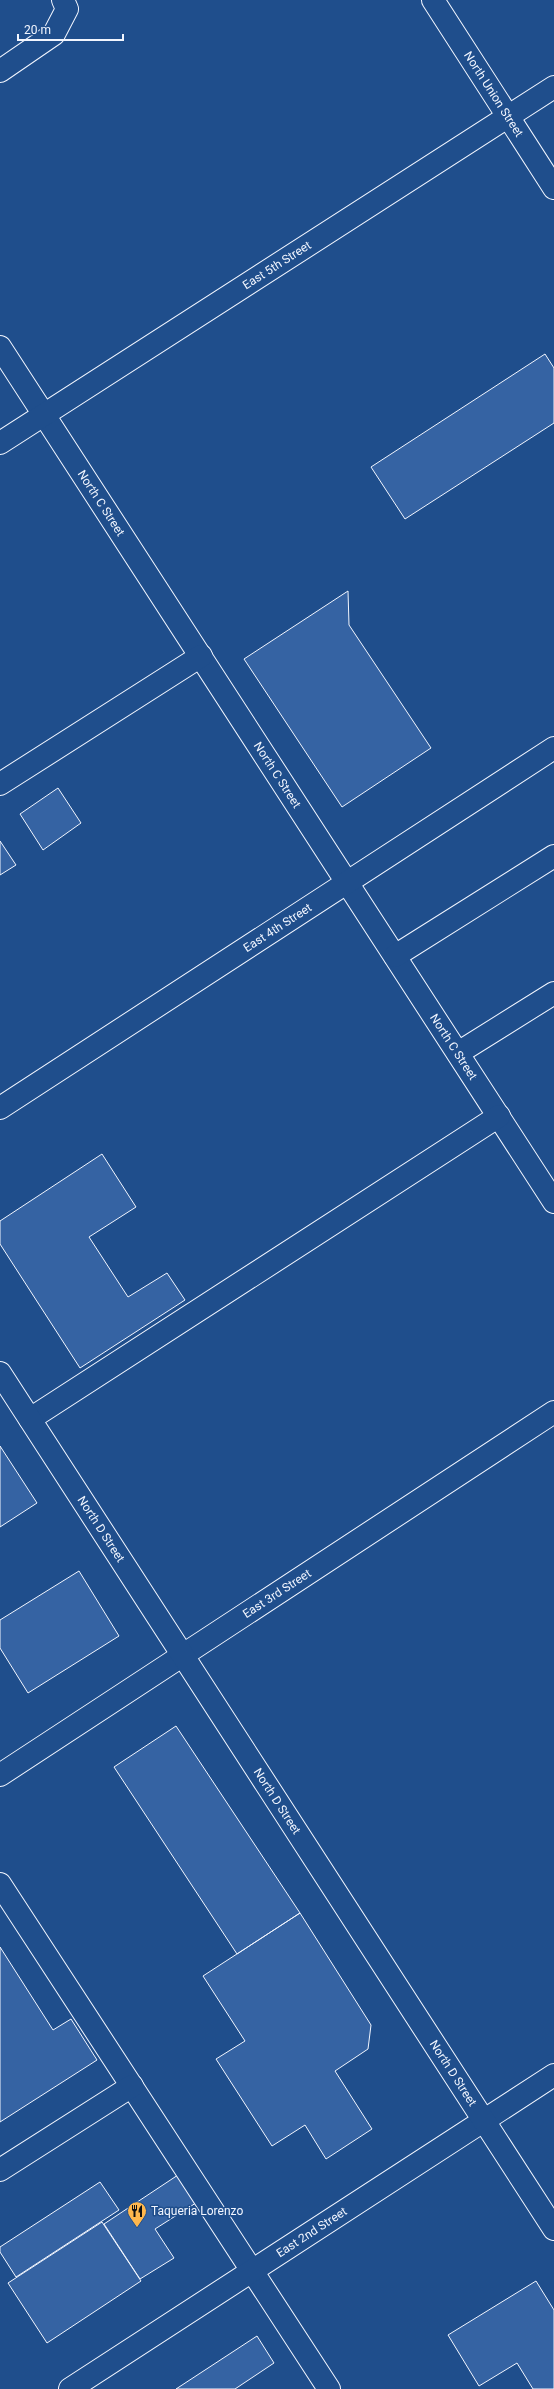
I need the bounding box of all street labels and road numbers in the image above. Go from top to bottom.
street label: North Union Street [461,49,526,140]
street label: East 5th Street [240,238,314,292]
street label: North C Street [75,467,128,539]
street label: North C Street [251,739,304,811]
street label: East 4th Street [241,900,314,955]
street label: North C Street [427,1011,480,1083]
street label: North D Street [75,1493,128,1565]
street label: East 3rd Street [240,1566,314,1621]
street label: North D Street [251,1766,304,1837]
street label: North D Street [427,2038,480,2109]
street label: East 2nd Street [274,2204,350,2260]

